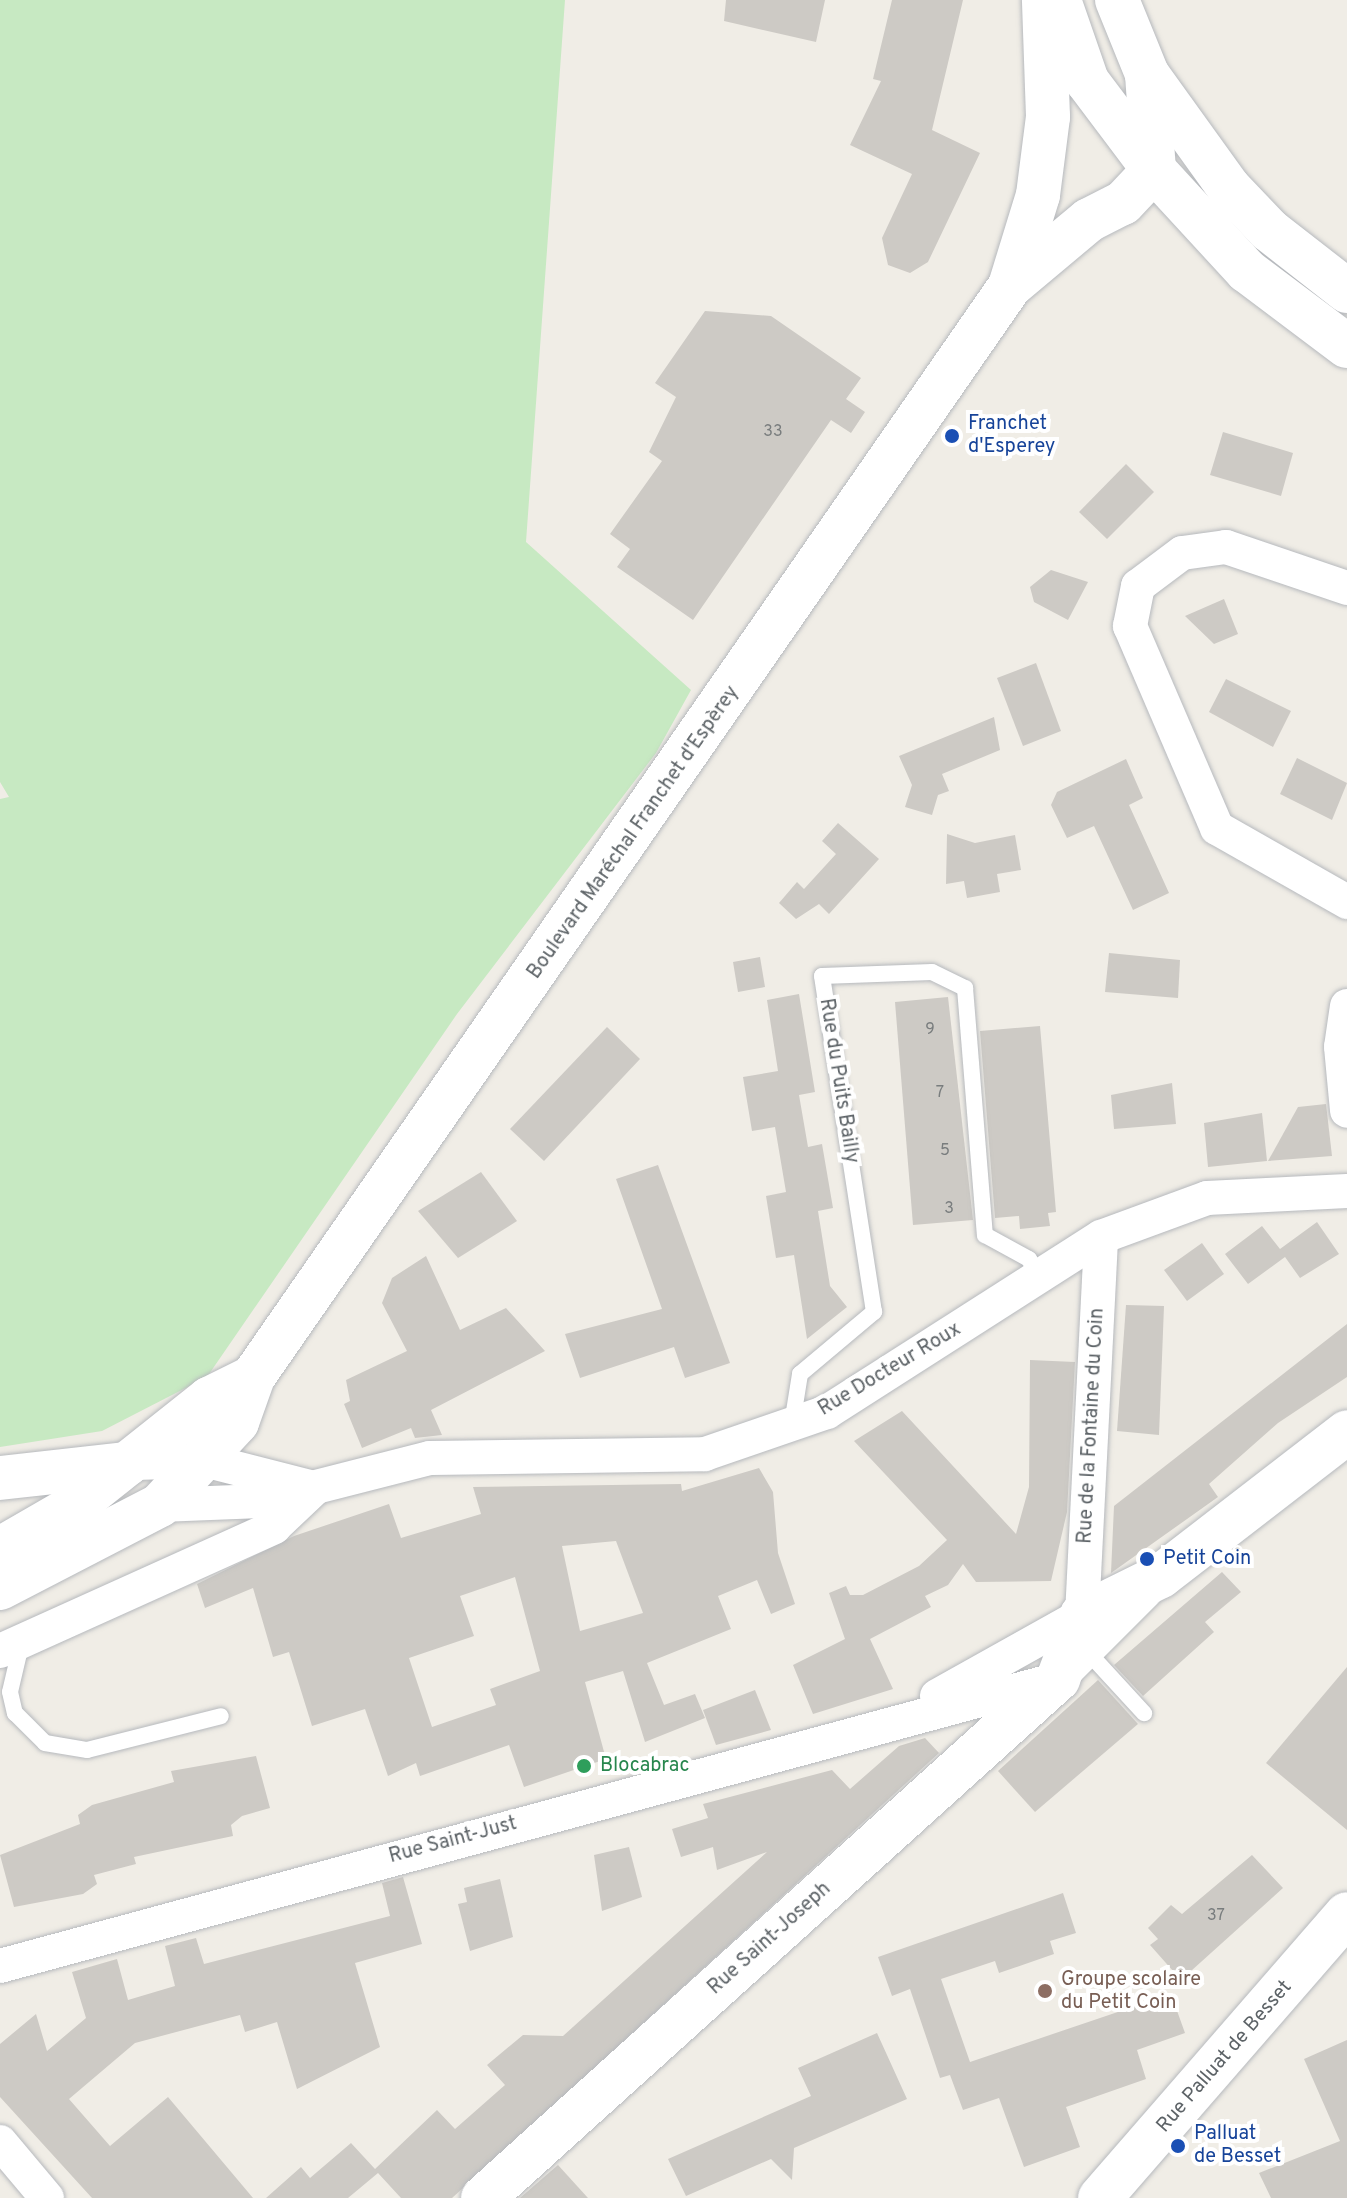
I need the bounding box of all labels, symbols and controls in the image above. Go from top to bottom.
place label: Franchet d'Esperey [968,412,1055,459]
house number: 33 [763,422,783,442]
marker: Franchet d'Esperey [943,427,961,445]
street label: Boulevard Maréchal Franchet d'Espèrey [523,682,745,984]
street label: Rue du Puits Bailly [813,997,863,1165]
house number: 9 [925,1020,935,1040]
house number: 7 [936,1083,944,1103]
house number: 5 [940,1141,950,1161]
house number: 3 [944,1199,954,1219]
street label: Rue de la Fontaine du Coin [1074,1307,1110,1545]
street label: Rue Docteur Roux [814,1318,966,1422]
place label: Petit Coin [1163,1547,1251,1571]
marker: Petit Coin [1138,1550,1156,1568]
place label: Blocabrac [600,1754,689,1778]
marker: Blocabrac [575,1757,593,1775]
street label: Rue Saint-Just [386,1812,520,1870]
street label: Rue Saint-Joseph [704,1878,836,2000]
house number: 37 [1207,1906,1225,1926]
place label: Groupe scolaire du Petit Coin [1061,1968,1201,2015]
street label: Rue Palluat de Besset [1152,1976,1298,2138]
marker: Groupe scolaire du Petit Coin [1036,1982,1054,2000]
place label: Palluat de Besset [1194,2122,1281,2169]
marker: Palluat de Besset [1169,2137,1187,2155]

